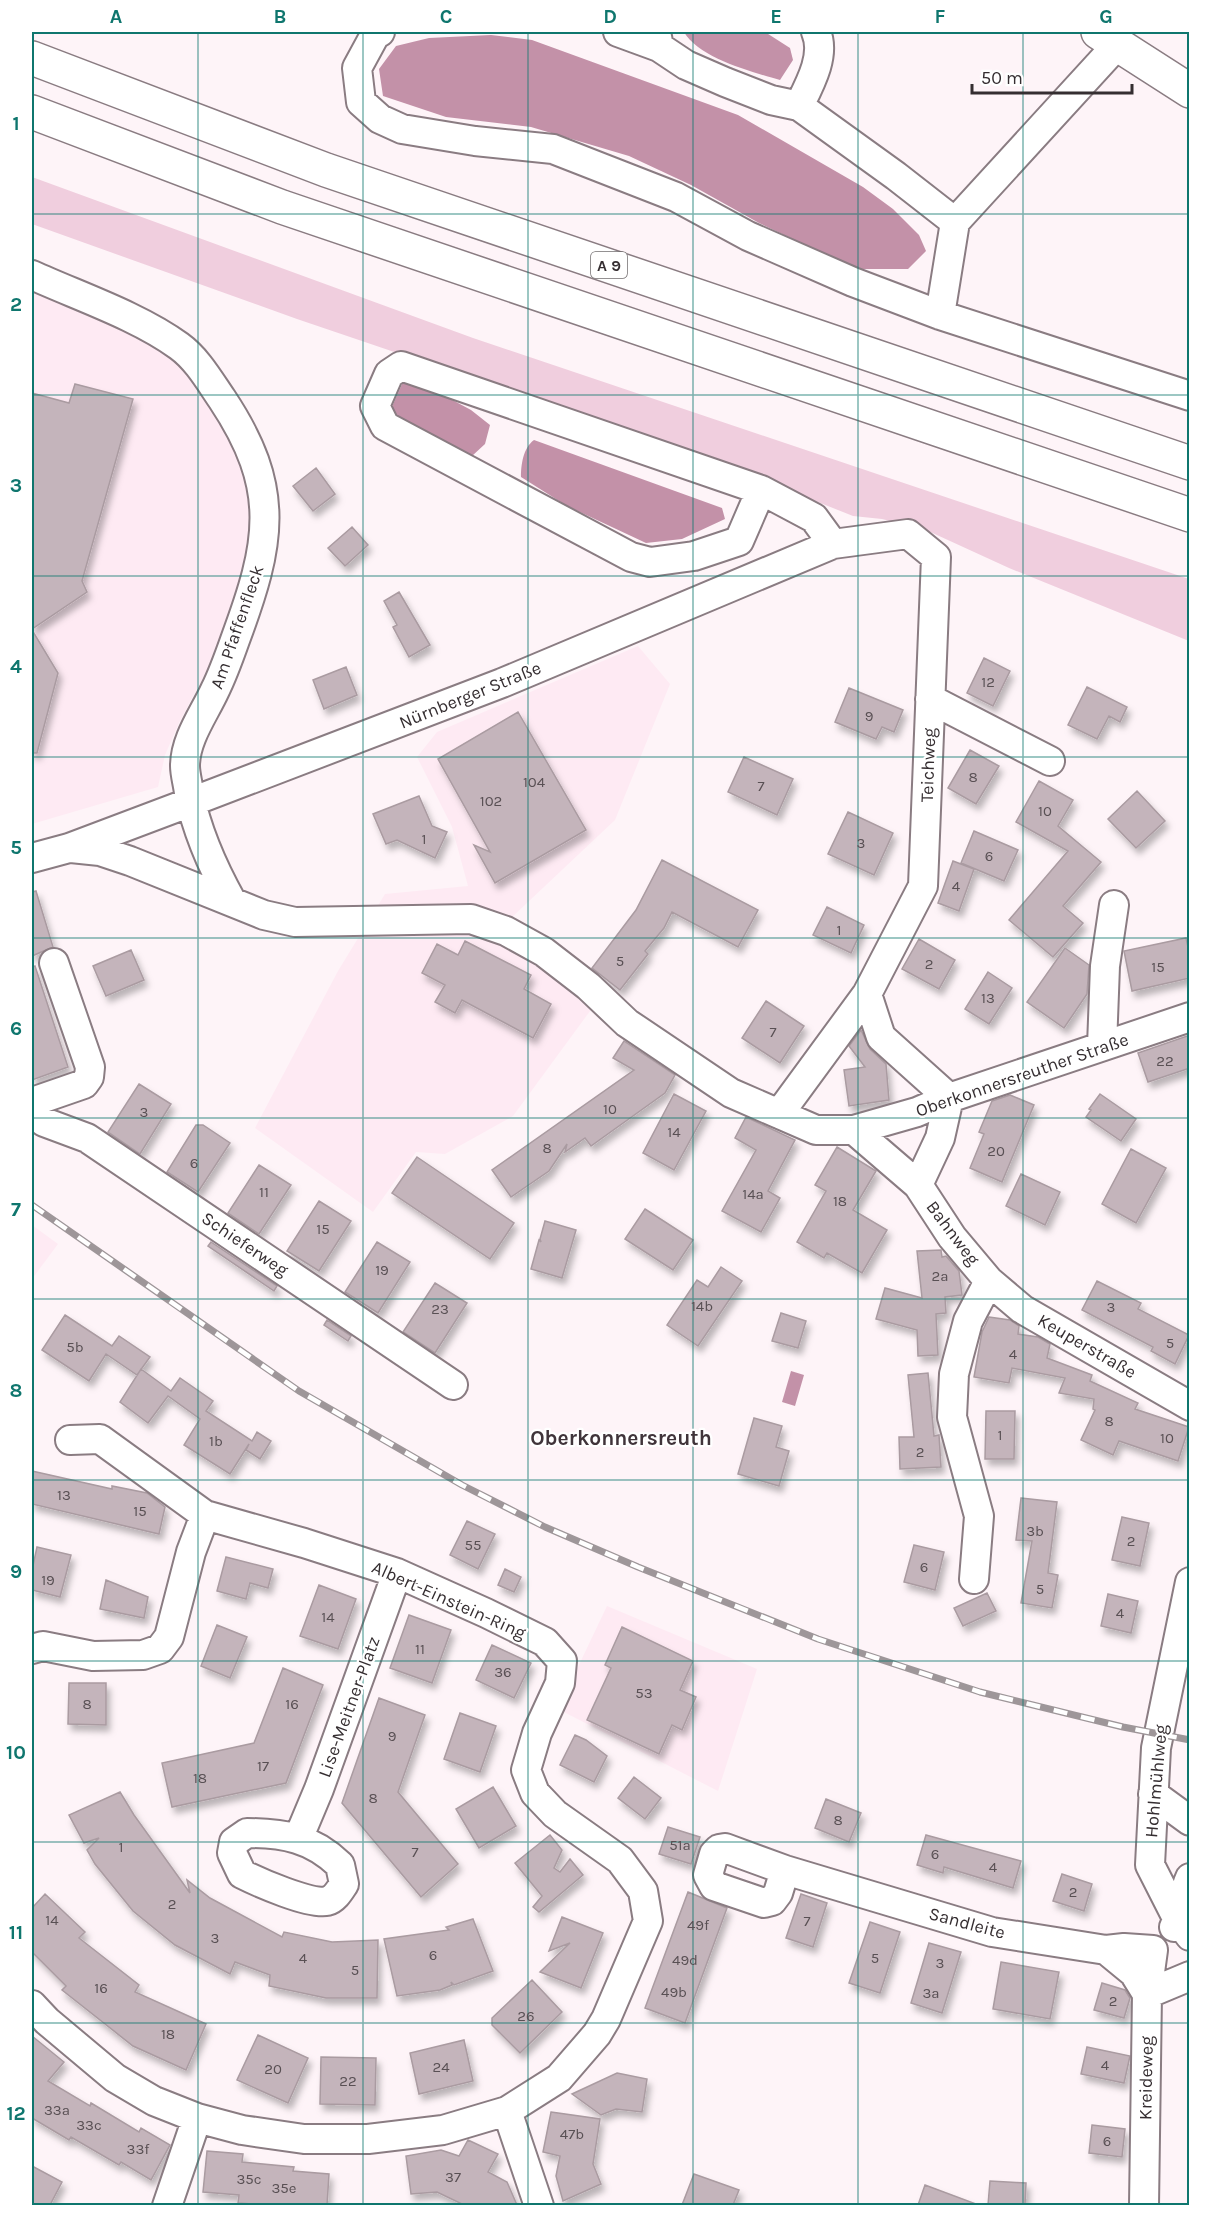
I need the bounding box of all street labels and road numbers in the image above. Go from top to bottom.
road number: A 9 [591,252,627,278]
street label: Am Pfaffenfleck [205,562,269,692]
street label: Nürnberger Straße [396,656,544,734]
street label: Teichweg [916,727,940,803]
street label: Oberkonnersreuther Straße [913,1028,1131,1122]
street label: Bahnweg [922,1196,984,1270]
street label: Schieferweg [197,1207,293,1281]
street label: Keuperstraße [1034,1309,1140,1383]
street label: Albert-Einstein-Ring [368,1556,530,1644]
street label: Lise-Meitner-Platz [313,1633,385,1781]
street label: Hohlmühlweg [1140,1723,1172,1839]
street label: Sandleite [926,1902,1008,1944]
street label: Kreideweg [1134,2036,1158,2120]

